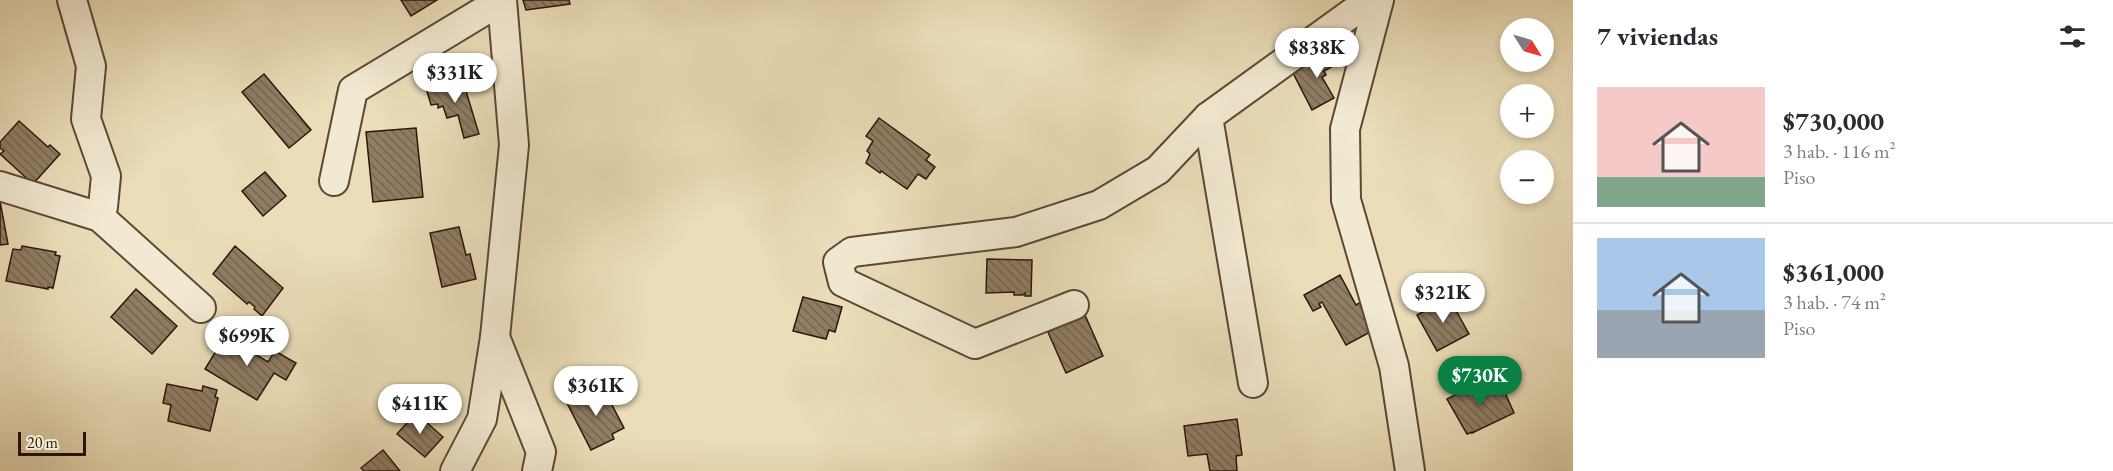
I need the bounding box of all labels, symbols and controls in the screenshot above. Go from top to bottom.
north arrow [1500,18,1554,72]
map controls [1500,18,1554,204]
text: 7 viviendas [1597,19,1718,53]
icon: filters [2056,20,2089,53]
pin: $838K [1275,28,1359,79]
text: $838K [1289,34,1345,60]
pin: $331K [413,53,497,104]
text: $331K [427,59,483,85]
button: + [1500,84,1554,138]
text: $730,000 [1783,104,1884,138]
icon: home [1645,111,1717,183]
text: 3 hab. · 116 m² [1783,138,1896,164]
button: − [1500,150,1554,204]
text: Piso [1783,164,1815,190]
text: $361,000 [1783,255,1884,289]
icon: home [1645,262,1717,334]
pin: $321K [1401,273,1485,324]
text: $321K [1415,279,1471,305]
text: 3 hab. · 74 m² [1783,289,1886,315]
text: Piso [1783,315,1815,341]
pin: $699K [205,316,289,367]
text: $699K [219,322,275,348]
pin: $730K [1438,356,1522,407]
text: $730K [1452,362,1508,388]
pin: $361K [554,366,638,417]
text: $361K [568,372,624,398]
pin: $411K [378,384,462,435]
text: $411K [392,390,448,416]
scale bar [18,429,86,456]
text: 20 m [27,432,58,453]

